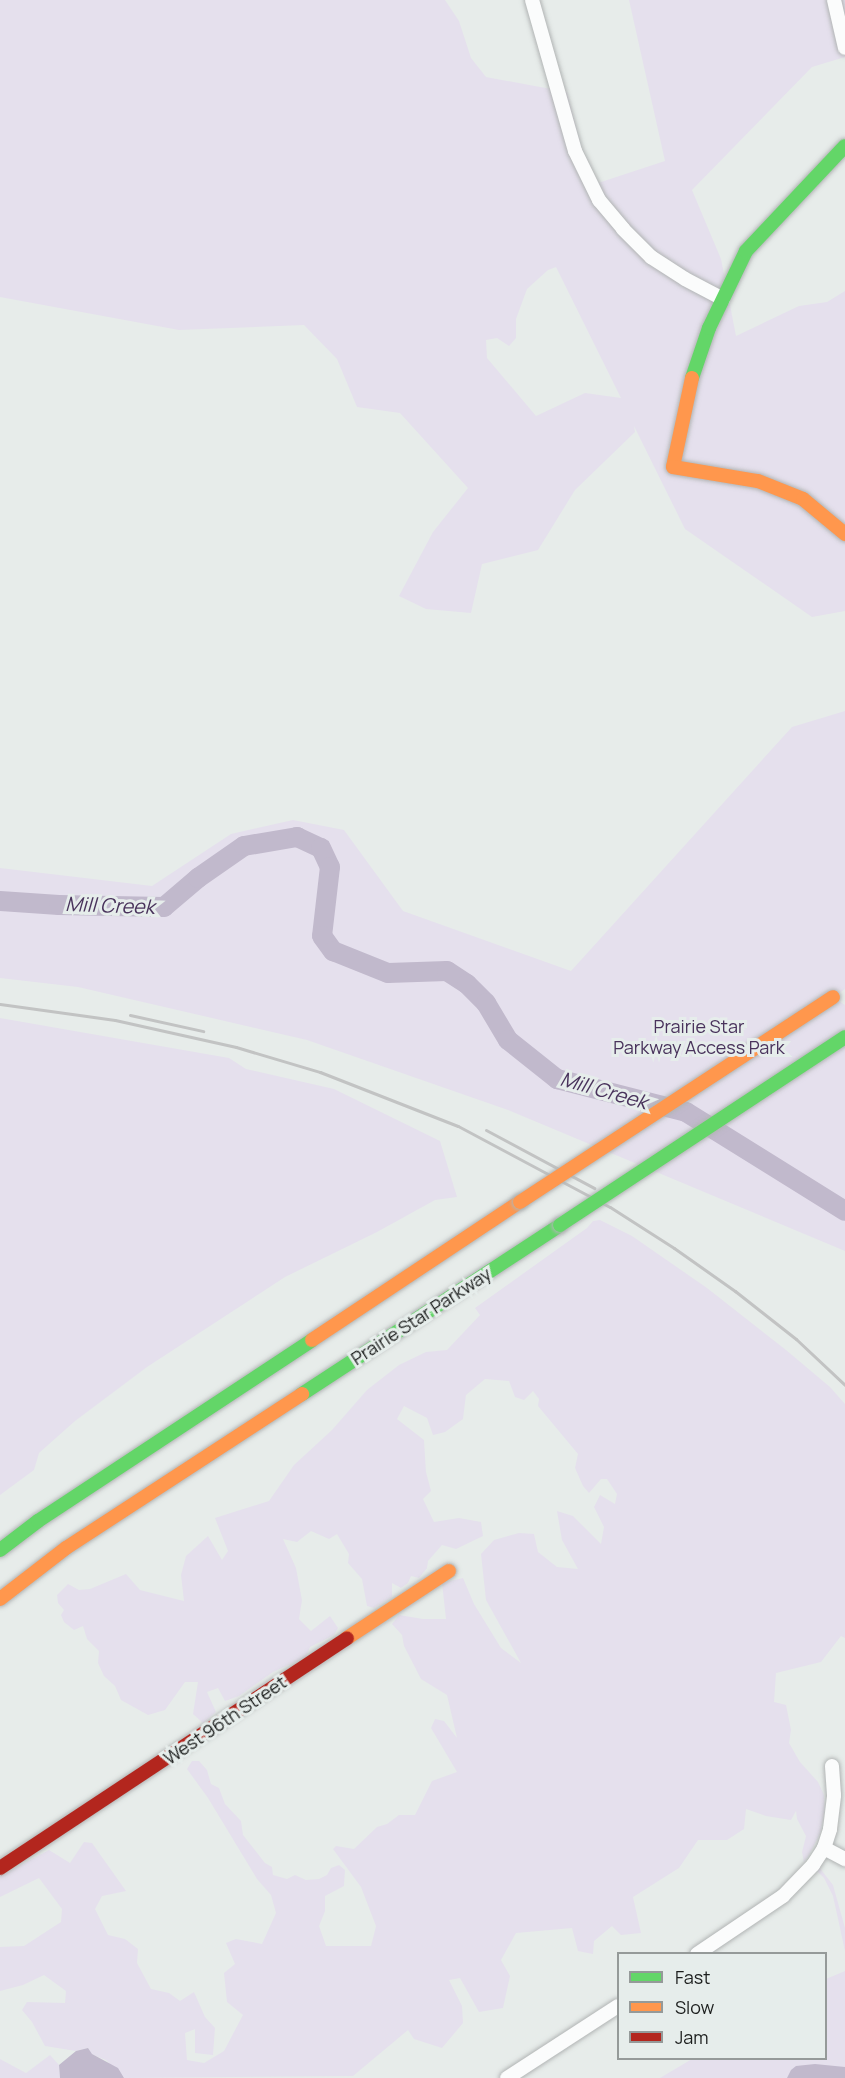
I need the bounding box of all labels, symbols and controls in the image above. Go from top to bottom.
water label: Mill Creek [65,891,155,919]
park label: Prairie Star Parkway Access Park [613,1016,785,1058]
water label: Mill Creek [558,1066,650,1114]
street label: Prairie Star Parkway [347,1263,495,1369]
street label: West 96th Street [160,1671,290,1769]
legend [617,1952,827,2060]
text: Fast [675,1965,710,1989]
text: Slow [675,1995,714,2019]
text: Jam [675,2025,709,2049]

